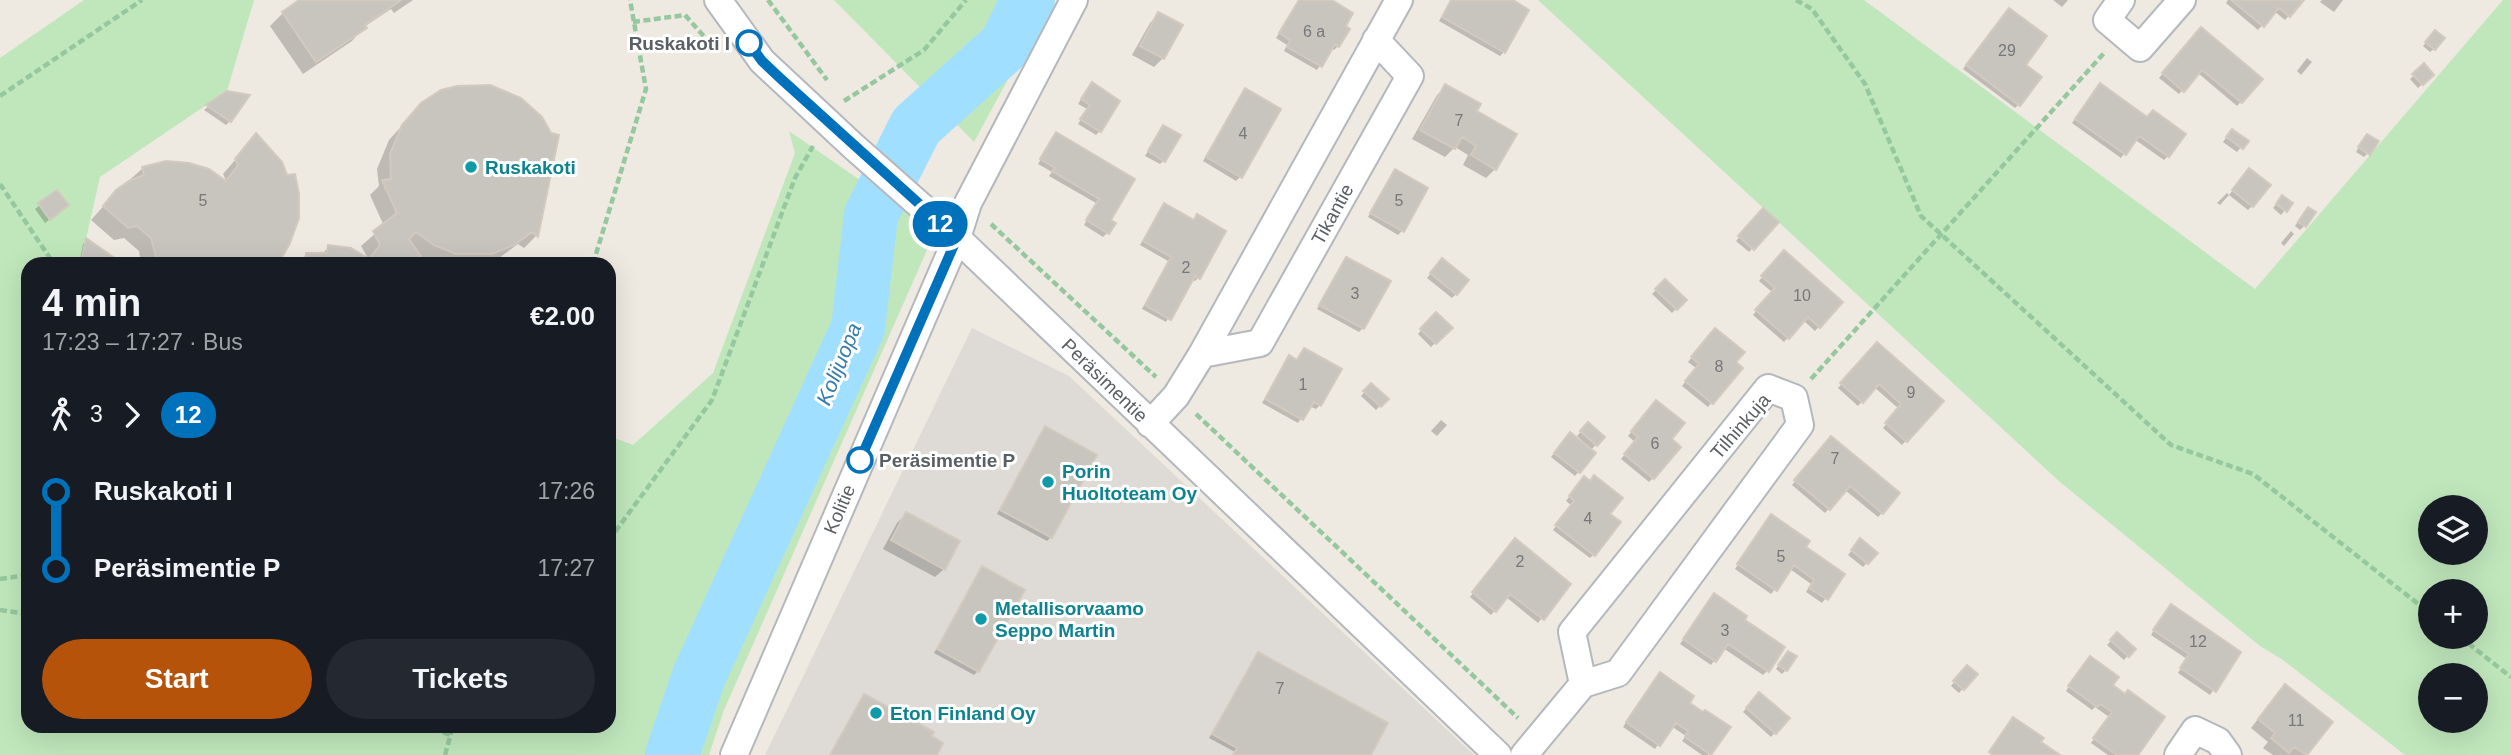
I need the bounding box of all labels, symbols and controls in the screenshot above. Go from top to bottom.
house number: 6 a [1303,23,1325,40]
marker: Ruskakoti I [736,30,762,56]
place label: Ruskakoti I [629,33,730,54]
house number: 29 [1998,42,2016,59]
house number: 7 [1455,112,1464,129]
house number: 4 [1239,125,1248,142]
place label: Ruskakoti [485,157,576,178]
marker: Ruskakoti [463,159,479,175]
street label: Tikantie [1307,180,1358,248]
house number: 5 [199,192,208,209]
house number: 5 [1395,192,1404,209]
line badge: 12 [908,201,972,247]
text: 12 [927,210,953,237]
house number: 2 [1182,259,1191,276]
text: 4 min [42,282,141,324]
house number: 3 [1351,285,1360,302]
house number: 10 [1793,287,1811,304]
text: €2.00 [530,301,595,331]
water label: Kolijuopa [812,319,865,408]
text: 17:23 – 17:27 · Bus [42,329,243,355]
street label: Peräsimentie [1057,334,1152,426]
house number: 8 [1715,358,1724,375]
house number: 1 [1299,376,1308,393]
house number: 9 [1907,384,1916,401]
street label: Tilhinkuja [1706,389,1775,463]
icon: walk [42,396,80,434]
icon: forward [113,396,151,434]
text: 3 [90,401,103,427]
text: 12 [175,401,202,428]
house number: 6 [1651,435,1660,452]
marker: Peräsimentie P [847,447,873,473]
place label: Peräsimentie P [879,450,1016,471]
house number: 7 [1831,450,1840,467]
place label: Porin Huoltoteam Oy [1062,461,1198,504]
marker: Porin Huoltoteam Oy [1040,474,1056,490]
text: Ruskakoti I [94,476,233,506]
text: 17:26 [537,478,595,504]
street label: Kolitie [820,481,859,537]
map controls [2418,495,2488,733]
button: layers [2418,495,2488,565]
house number: 4 [1584,510,1593,527]
house number: 5 [1777,548,1786,565]
text: Peräsimentie P [94,553,280,583]
house number: 2 [1516,553,1525,570]
text: 17:27 [537,555,595,581]
button: + [2418,579,2488,649]
place label: Metallisorvaamo Seppo Martin [995,598,1144,641]
marker: Metallisorvaamo Seppo Martin [973,611,989,627]
house number: 3 [1721,622,1730,639]
house number: 12 [2189,633,2207,650]
button: Start [42,639,312,719]
button: Tickets [326,639,595,719]
button: − [2418,663,2488,733]
house number: 7 [1276,680,1285,697]
place label: Eton Finland Oy [890,703,1036,724]
marker: Eton Finland Oy [868,705,884,721]
house number: 11 [2288,712,2304,729]

